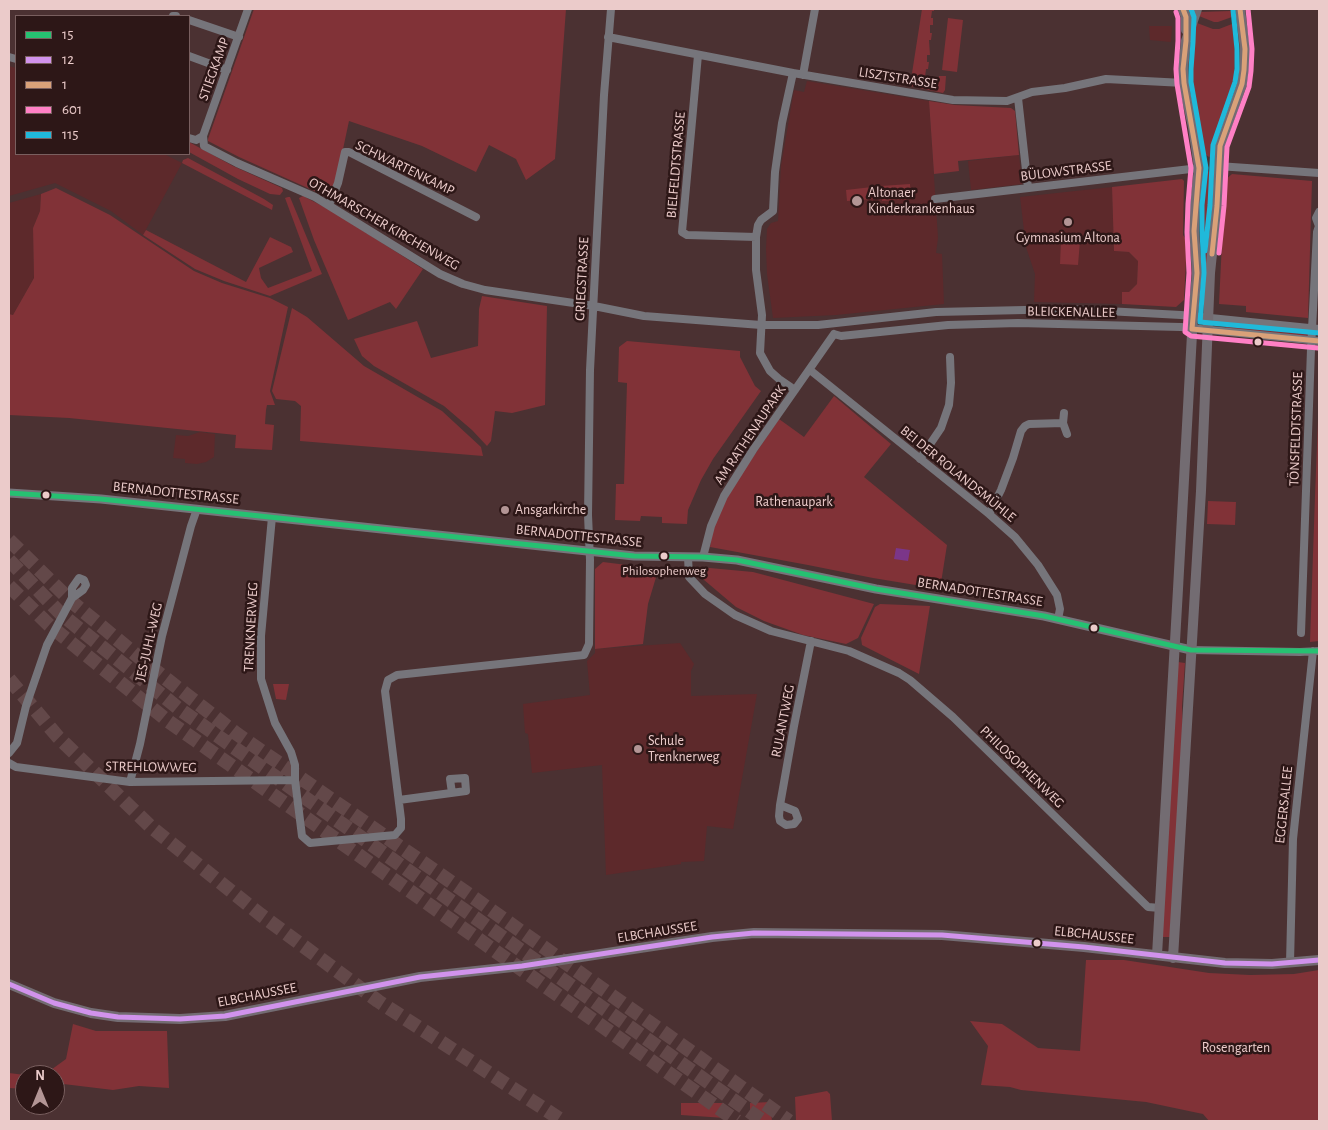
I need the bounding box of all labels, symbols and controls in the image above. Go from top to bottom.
legend [15,15,190,155]
text: 15 [62,27,73,42]
street label: STIEGKAMP [195,35,233,103]
text: 12 [62,52,74,67]
street label: LISZTSTRASSE [858,64,938,92]
text: 1 [62,77,67,92]
text: 601 [62,102,82,117]
street label: BIELFELDTSTRASSE [663,111,689,219]
text: 115 [62,127,79,142]
street label: SCHWARTENKAMP [353,137,457,199]
street label: BÜLOWSTRASSE [1019,157,1113,185]
street label: OTHMARSCHER KIRCHENWEG [306,174,462,274]
place label: Altonaer Kinderkrankenhaus [868,185,975,218]
marker: Altonaer Kinderkrankenhaus [850,194,864,208]
marker: Gymnasium Altona [1062,216,1074,228]
place label: Gymnasium Altona [1016,230,1120,246]
street label: GRIEGSTRASSE [571,237,593,321]
street label: BLEICKENALLEE [1027,303,1115,321]
unlabelled marker [1253,337,1263,347]
street label: TÖNSFELDTSTRASSE [1286,372,1306,486]
street label: AM RATHENAUPARK [711,382,789,488]
street label: BEI DER ROLANDSMÜHLE [897,422,1019,526]
street label: BERNADOTTESTRASSE [112,478,240,508]
unlabelled marker [41,490,51,500]
park label: Rathenaupark [755,494,833,510]
place label: Ansgarkirche [515,502,586,518]
marker: Ansgarkirche [499,504,511,516]
street label: BERNADOTTESTRASSE [515,521,643,551]
marker: Philosophenweg [659,551,669,561]
place label: Philosophenweg [622,563,706,579]
street label: BERNADOTTESTRASSE [916,574,1044,610]
street label: TRENKNERWEG [240,582,262,672]
street label: JES-JUHL-WEG [132,601,166,683]
unlabelled marker [1089,623,1099,633]
street label: RULANTWEG [768,683,798,759]
street label: PHILOSOPHENWEG [976,723,1068,811]
place label: Schule Trenknerweg [648,733,719,766]
marker: Schule Trenknerweg [632,743,644,755]
street label: STREHLOWWEG [105,758,197,776]
street label: EGGERSALLEE [1272,765,1296,845]
street label: ELBCHAUSSEE [616,917,698,947]
street label: ELBCHAUSSEE [1053,922,1135,948]
unlabelled marker [1032,938,1042,948]
street label: ELBCHAUSSEE [216,979,298,1011]
park label: Rosengarten [1202,1040,1270,1056]
north arrow [15,1065,65,1115]
text: N [35,1069,45,1083]

